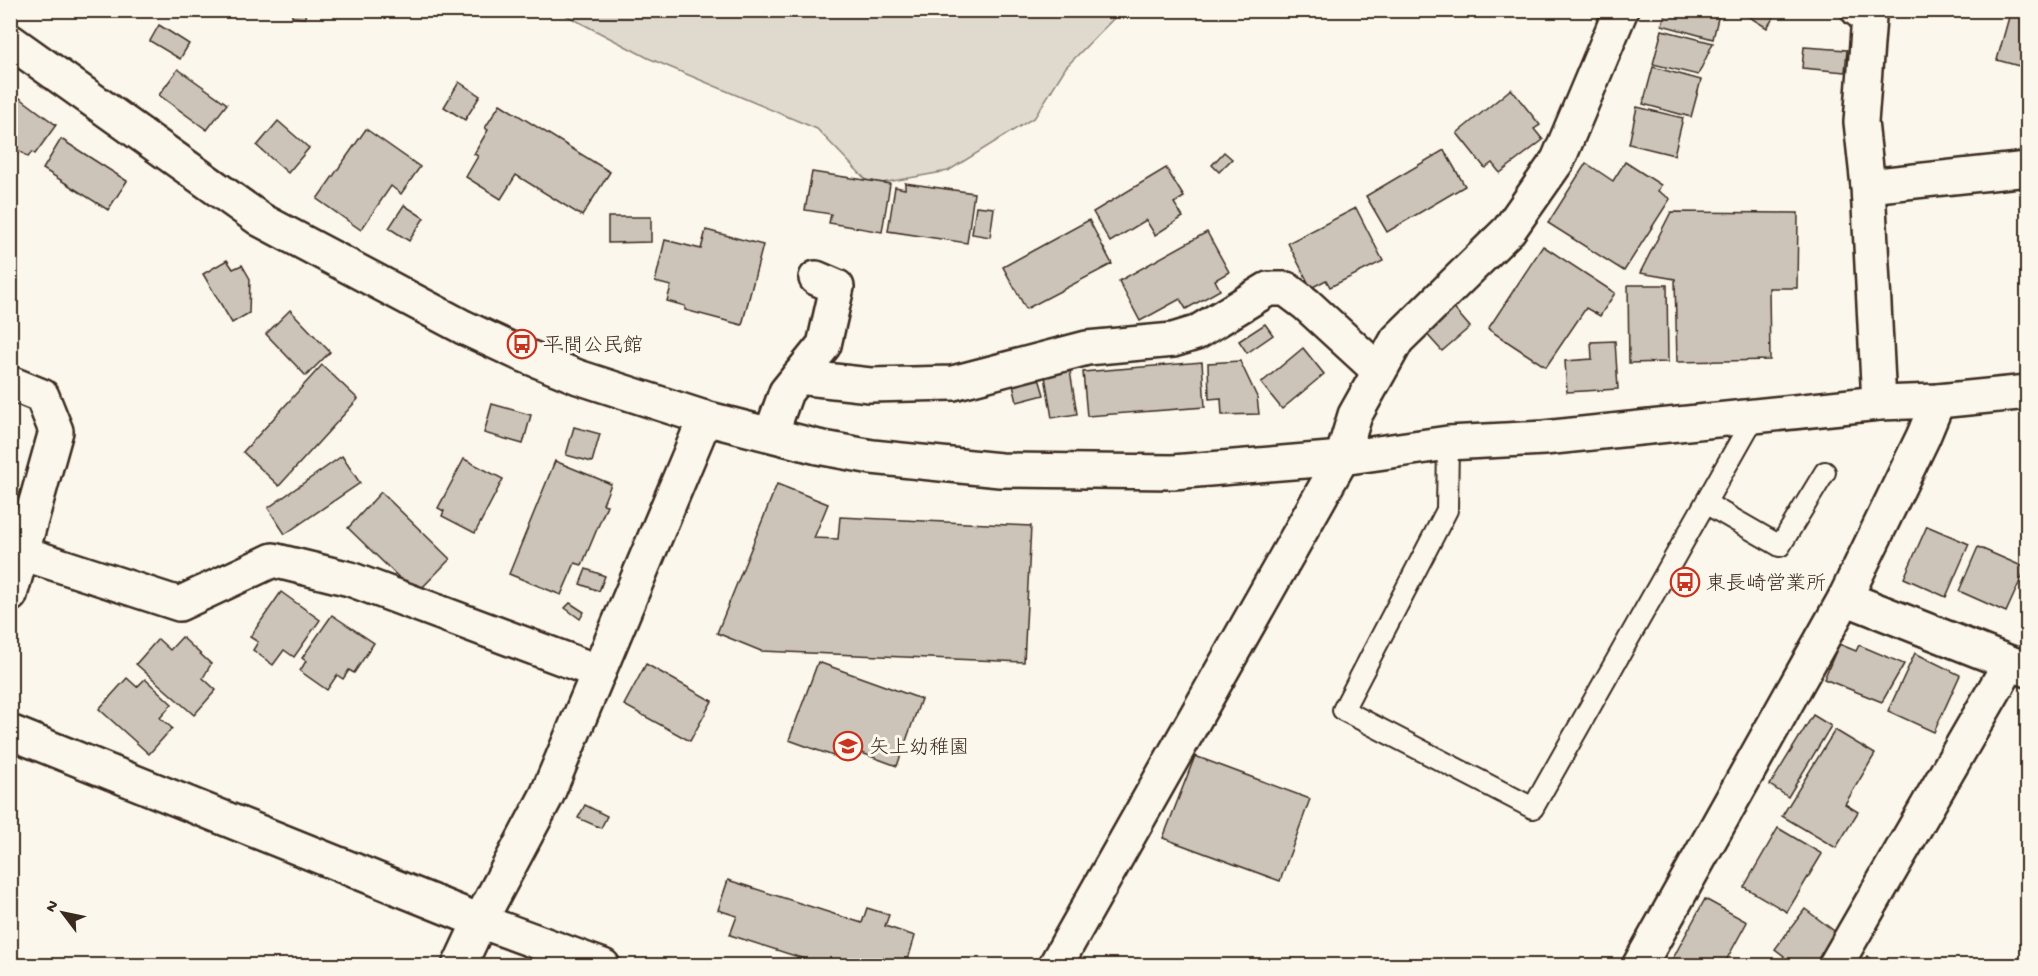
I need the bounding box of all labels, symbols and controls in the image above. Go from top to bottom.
bus stop icon: 平間公民館 [506,328,538,360]
place label: 平間公民館 [543,335,643,359]
bus stop icon: 東長崎営業所 [1669,566,1701,598]
place label: 東長崎営業所 [1706,572,1826,597]
school or university icon: 矢上幼稚園 [832,730,864,762]
place label: 矢上幼稚園 [869,737,969,761]
north arrow [33,883,93,943]
text: N [42,897,64,916]

